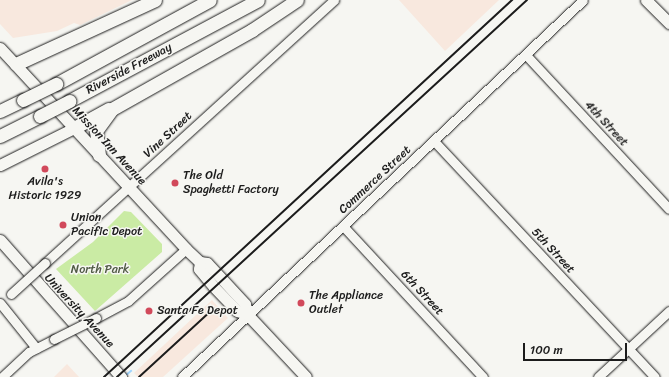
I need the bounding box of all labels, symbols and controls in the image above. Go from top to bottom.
street label: Riverside Freeway [84,40,174,98]
street label: 4th Street [581,98,631,150]
street label: Mission Inn Avenue [69,104,149,188]
street label: Vine Street [141,109,195,161]
street label: Commerce Street [336,143,414,217]
marker: Avila's Historic 1929 [40,164,50,174]
place label: The Old Spaghetti Factory [183,169,279,197]
place label: Avila's Historic 1929 [9,175,81,203]
marker: The Old Spaghetti Factory [170,178,180,188]
place label: Union Pacific Depot [71,211,143,239]
marker: Union Pacific Depot [58,220,68,230]
street label: 5th Street [528,225,578,277]
park label: North Park [71,263,129,277]
street label: 6th Street [398,267,446,319]
street label: University Avenue [41,271,117,351]
place label: The Appliance Outlet [309,289,383,317]
marker: The Appliance Outlet [296,298,306,308]
place label: Santa Fe Depot [157,304,238,318]
marker: Santa Fe Depot [144,306,154,316]
scale bar [525,335,629,361]
text: 100 m [530,339,563,361]

